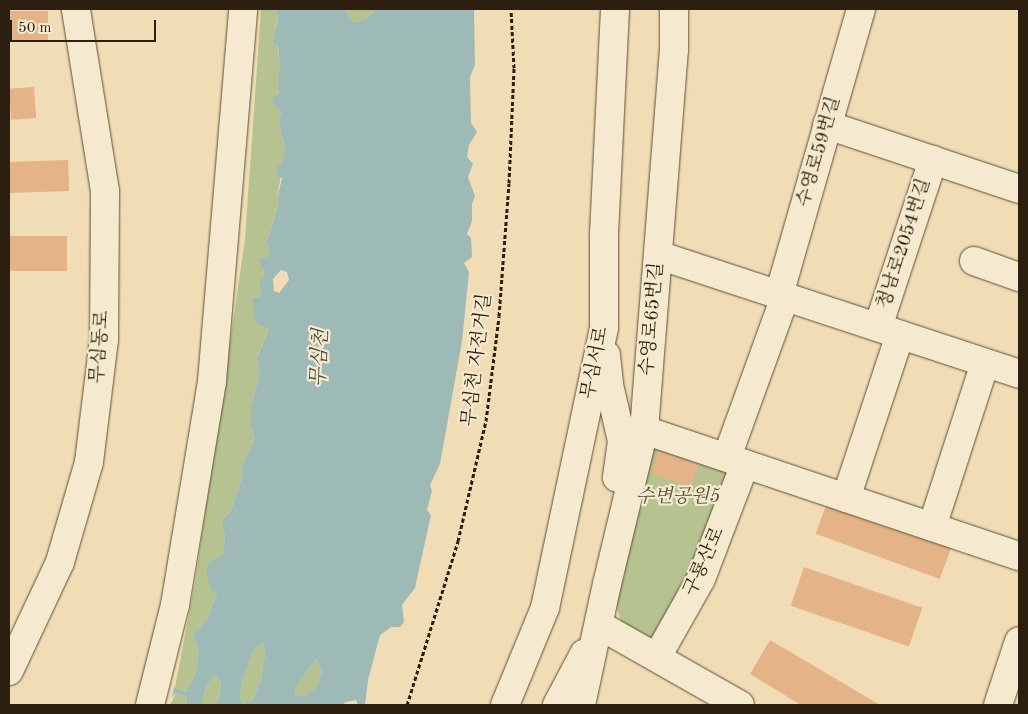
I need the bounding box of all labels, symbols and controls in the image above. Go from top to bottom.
scale bar [12,10,159,42]
text: 50 m [18,21,52,36]
street label: 수영로59번길 [793,94,847,210]
street label: 청남로2054번길 [873,176,937,312]
street label: 수영로65번길 [637,261,669,377]
street label: 무심천 자전거길 [459,292,497,428]
street label: 무심동로 [87,310,115,384]
street label: 무심서로 [578,325,614,401]
water label: 무심천 [307,328,335,388]
park label: 수변공원5 [636,487,720,509]
street label: 구룡산로 [680,524,730,600]

